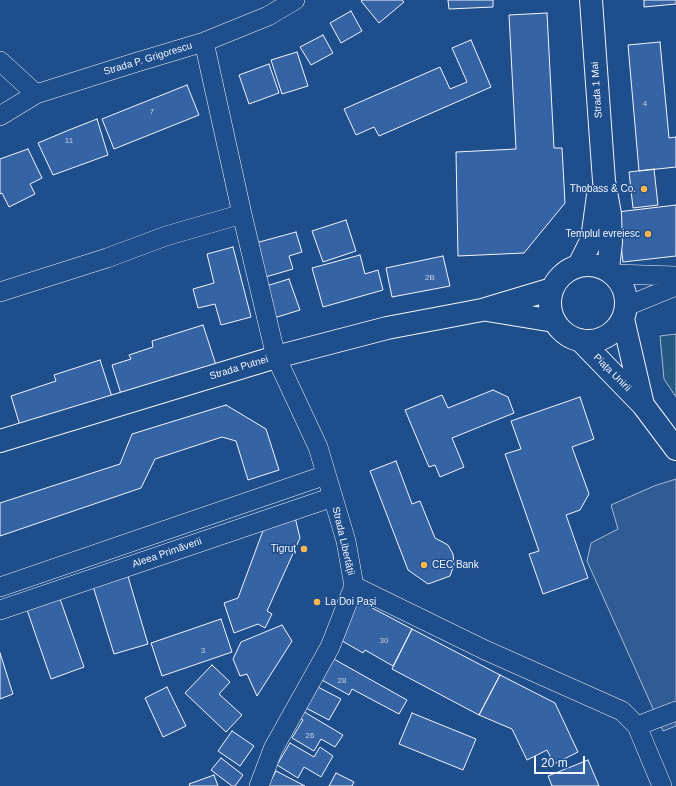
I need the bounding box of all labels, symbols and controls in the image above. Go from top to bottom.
street label: Strada P. Grigorescu [102,40,194,78]
street label: Strada 1 Mai [589,61,605,119]
house number: 4 [643,99,647,109]
house number: 7 [150,107,154,117]
house number: 11 [65,136,73,146]
place label: Thobass & Co. [570,183,636,195]
marker: Thobass & Co. [639,184,649,194]
place label: Templul evreiesc [566,228,640,240]
marker: Templul evreiesc [643,229,653,239]
house number: 2B [425,273,435,283]
street label: Piața Unirii [591,352,633,394]
street label: Strada Putnei [208,353,270,383]
street label: Strada Libertății [329,506,357,576]
street label: Aleea Primăverii [131,535,203,571]
place label: Tigruț [271,543,296,555]
marker: Tigruț [299,544,309,554]
place label: CEC Bank [432,559,479,571]
marker: CEC Bank [419,560,429,570]
place label: La Doi Pași [325,596,376,608]
marker: La Doi Pași [312,597,322,607]
house number: 30 [380,636,388,646]
house number: 3 [201,646,205,656]
house number: 28 [338,676,346,686]
house number: 26 [306,731,314,741]
scale bar [536,748,587,774]
text: 20 m [541,756,568,770]

